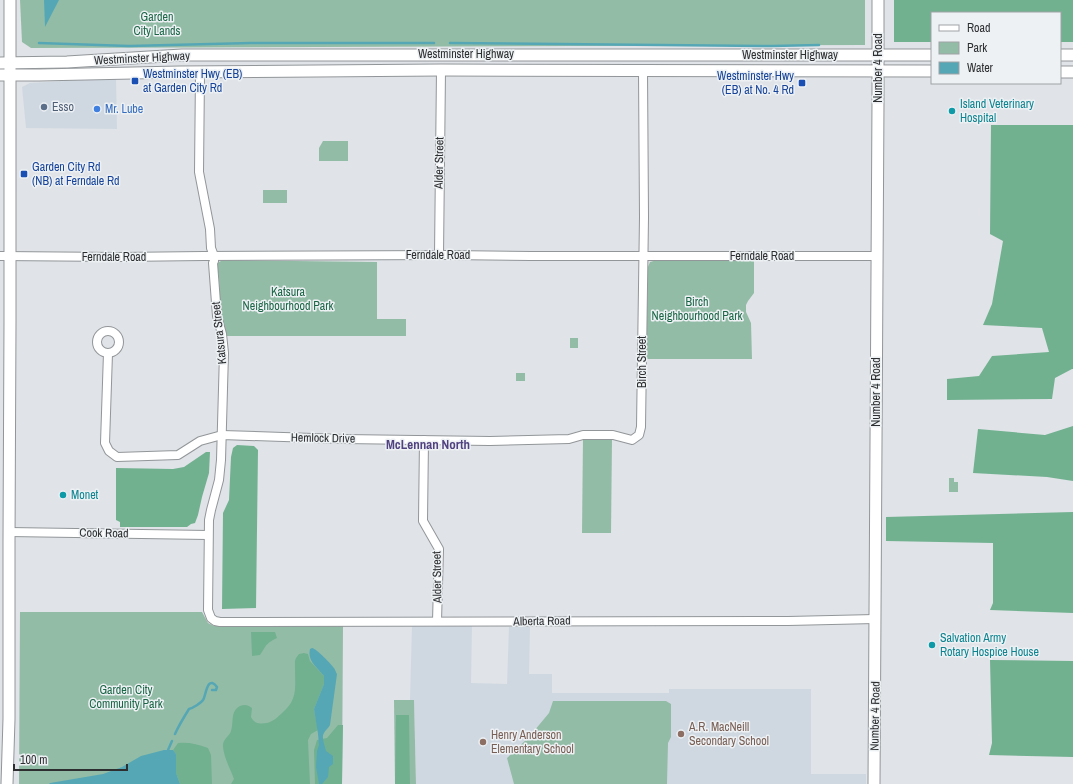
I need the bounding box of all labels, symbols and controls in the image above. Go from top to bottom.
park label: Garden City Lands [133,9,181,39]
legend [931,12,1061,84]
text: Road [967,20,991,36]
street label: Number 4 Road [870,33,886,103]
text: Park [967,40,987,56]
street label: Westminster Highway [418,46,514,62]
street label: Westminster Highway [94,47,190,69]
street label: Westminster Highway [742,47,838,63]
text: Water [967,60,994,76]
place label: Westminster Hwy (EB) at Garden City Rd [143,66,242,96]
place label: Westminster Hwy (EB) at No. 4 Rd [717,68,794,98]
marker: Westminster Hwy (EB) at Garden City Rd [130,76,140,86]
marker: Westminster Hwy (EB) at No. 4 Rd [797,78,807,88]
place label: Island Veterinary Hospital [960,96,1034,126]
place label: Esso [52,99,74,115]
place label: Mr. Lube [105,101,143,117]
marker: Esso [39,102,49,112]
marker: Mr. Lube [92,104,102,114]
marker: Island Veterinary Hospital [947,106,957,116]
street label: Alder Street [431,137,447,190]
place label: Garden City Rd (NB) at Ferndale Rd [32,159,120,189]
marker: Garden City Rd (NB) at Ferndale Rd [19,169,29,179]
street label: Ferndale Road [406,247,470,263]
street label: Ferndale Road [730,248,794,264]
street label: Ferndale Road [82,249,146,265]
park label: Katsura Neighbourhood Park [243,284,333,314]
park label: Birch Neighbourhood Park [652,294,742,324]
street label: Katsura Street [208,301,230,365]
street label: Birch Street [634,336,650,388]
street label: Number 4 Road [868,357,884,427]
street label: Hemlock Drive [291,429,355,447]
district label: McLennan North [386,436,470,453]
place label: Monet [71,487,99,503]
marker: Monet [58,490,68,500]
street label: Cook Road [79,525,129,541]
street label: Alder Street [429,551,445,604]
street label: Alberta Road [512,613,571,630]
place label: Salvation Army Rotary Hospice House [940,630,1039,660]
marker: Salvation Army Rotary Hospice House [927,640,937,650]
street label: Number 4 Road [866,681,884,751]
park label: Garden City Community Park [89,682,163,712]
place label: A.R. MacNeill Secondary School [688,719,769,749]
place label: Henry Anderson Elementary School [491,727,574,757]
marker: A.R. MacNeill Secondary School [676,729,686,739]
marker: Henry Anderson Elementary School [478,737,488,747]
scale bar [14,746,127,772]
text: 100 m [20,752,47,768]

